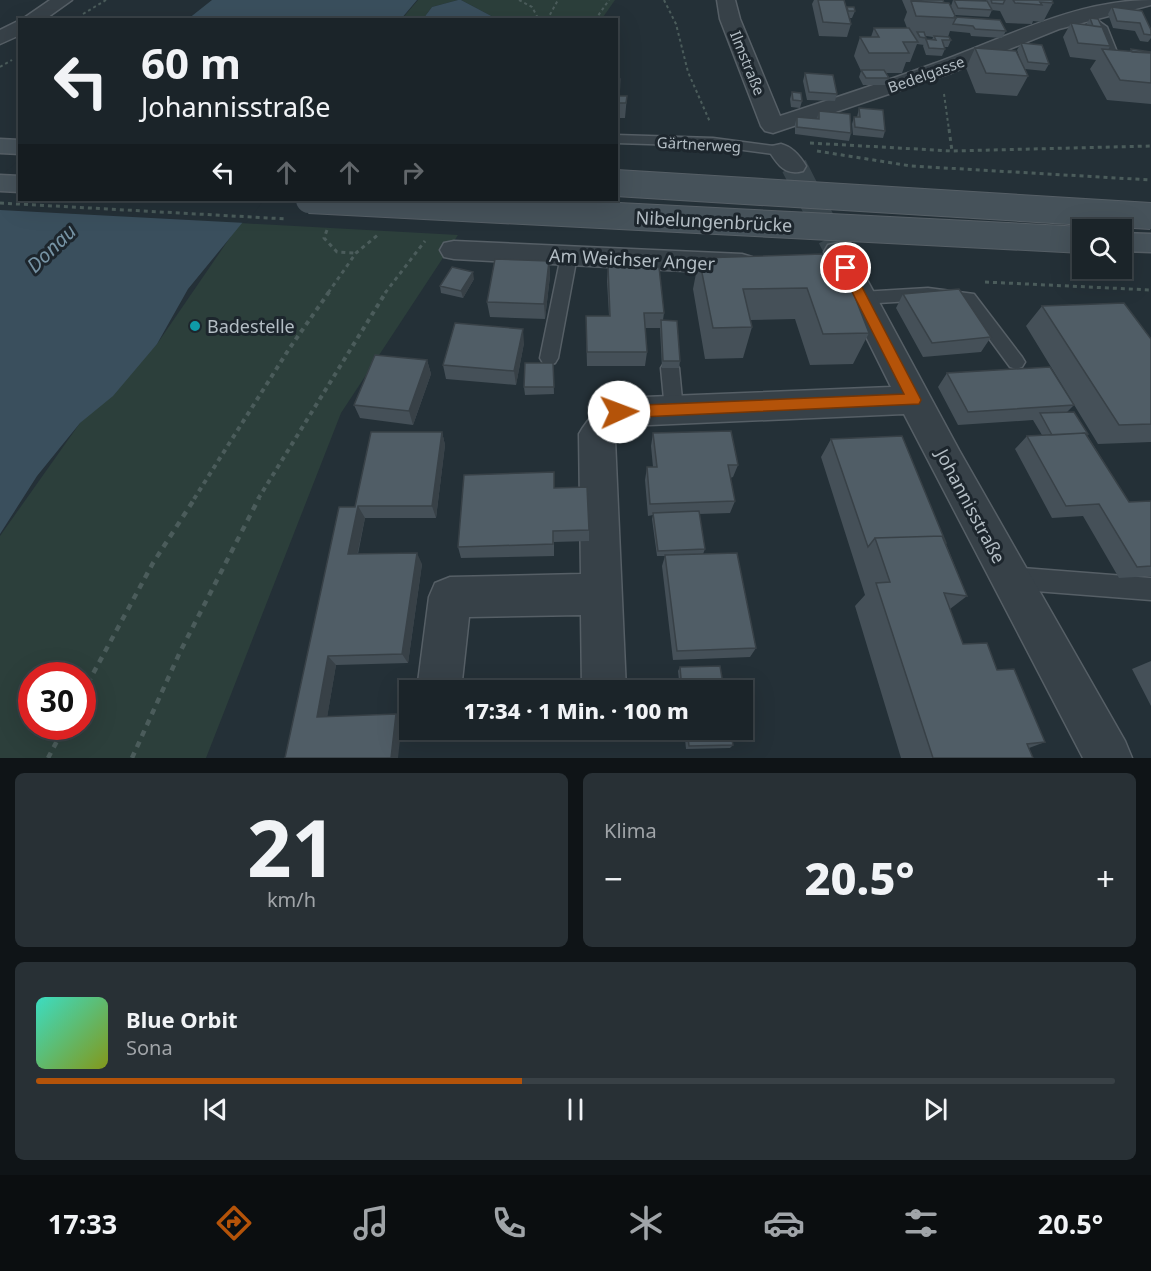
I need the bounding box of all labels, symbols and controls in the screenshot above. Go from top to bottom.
street label: Ilmstraße [726,28,770,98]
text: 60 m [141,34,241,91]
icon: left [42,42,120,120]
street label: Bedelgasse [885,51,967,97]
text: Johannisstraße [141,88,331,125]
street label: Gärtnerweg [656,132,742,156]
icon: left [207,156,240,189]
icon: ahead [270,156,303,189]
icon: ahead [333,156,366,189]
icon: right [396,156,429,189]
street label: Nibelungenbrücke [635,205,793,237]
water label: Donau [20,218,82,278]
map controls [1072,219,1132,279]
button: search [1072,219,1132,279]
pin [820,242,871,293]
street label: Am Weichser Anger [548,243,716,275]
icon: arrive [829,251,862,284]
place label: Badestelle [207,314,295,338]
marker: Badestelle [188,319,202,333]
position arrow [587,380,651,444]
street label: Johannisstraße [930,443,1011,567]
speed limit sign: 30 [18,662,96,740]
text: 17:34 · 1 Min. · 100 m [463,695,689,725]
text: 21 [247,794,336,900]
text: Klima [604,817,657,844]
text: 20.5° [805,847,914,908]
text: − [604,856,623,901]
text: + [1096,856,1115,901]
text: km/h [267,886,316,913]
text: Blue Orbit [126,1004,238,1034]
text: Sona [126,1034,173,1061]
icon: previous [199,1093,232,1126]
icon: pause [559,1093,592,1126]
icon: next [919,1093,952,1126]
icon: directions [213,1202,255,1244]
icon: music [350,1202,392,1244]
icon: phone [488,1202,530,1244]
icon: climate [625,1202,667,1244]
icon: car [763,1202,805,1244]
icon: filters [900,1202,942,1244]
text: 17:33 [48,1205,117,1242]
text: 20.5° [1038,1205,1103,1242]

